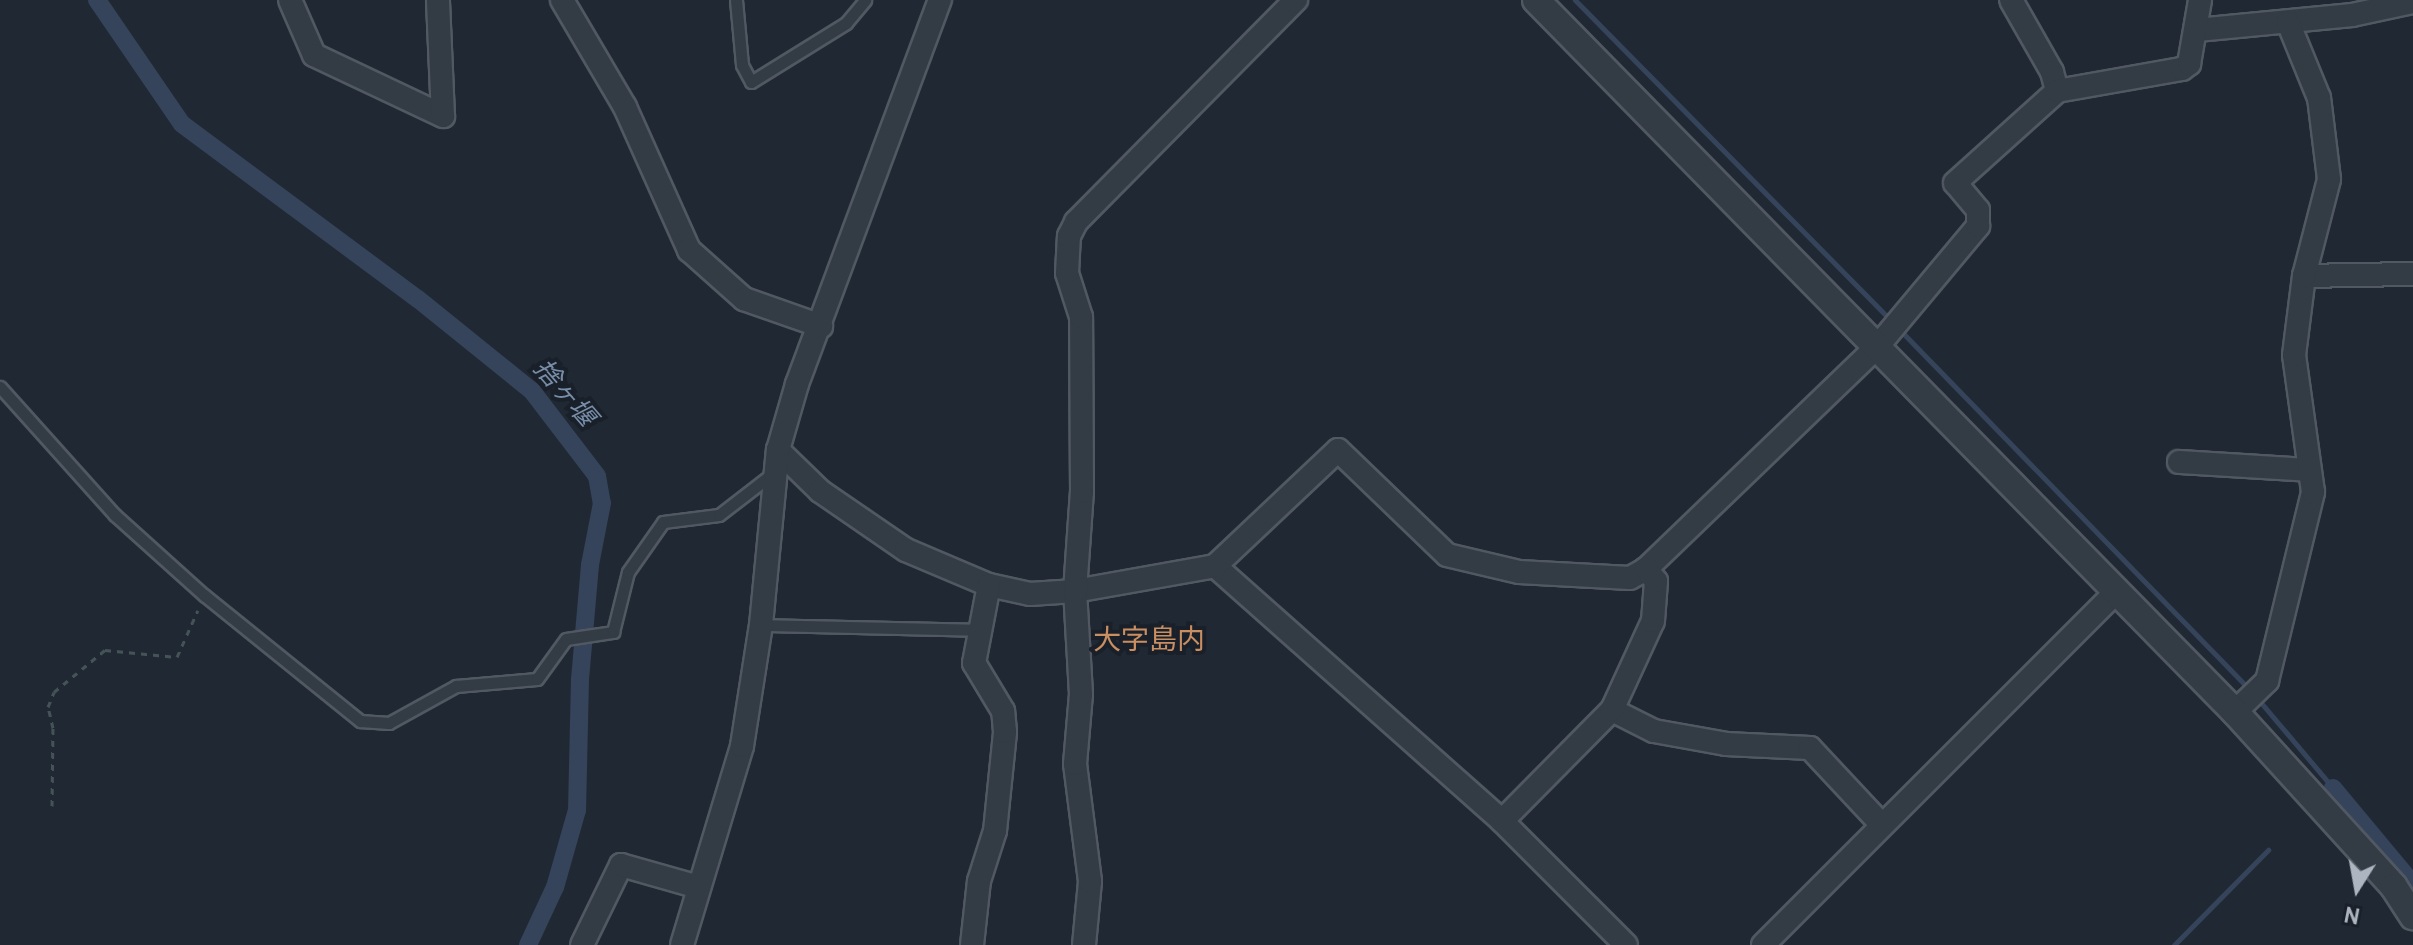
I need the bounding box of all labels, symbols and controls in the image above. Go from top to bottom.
water label: 捨ヶ堰 [526,354,600,434]
district label: 大字島内 [1093,625,1205,659]
north arrow [2317,849,2397,929]
text: N [2342,898,2363,928]

